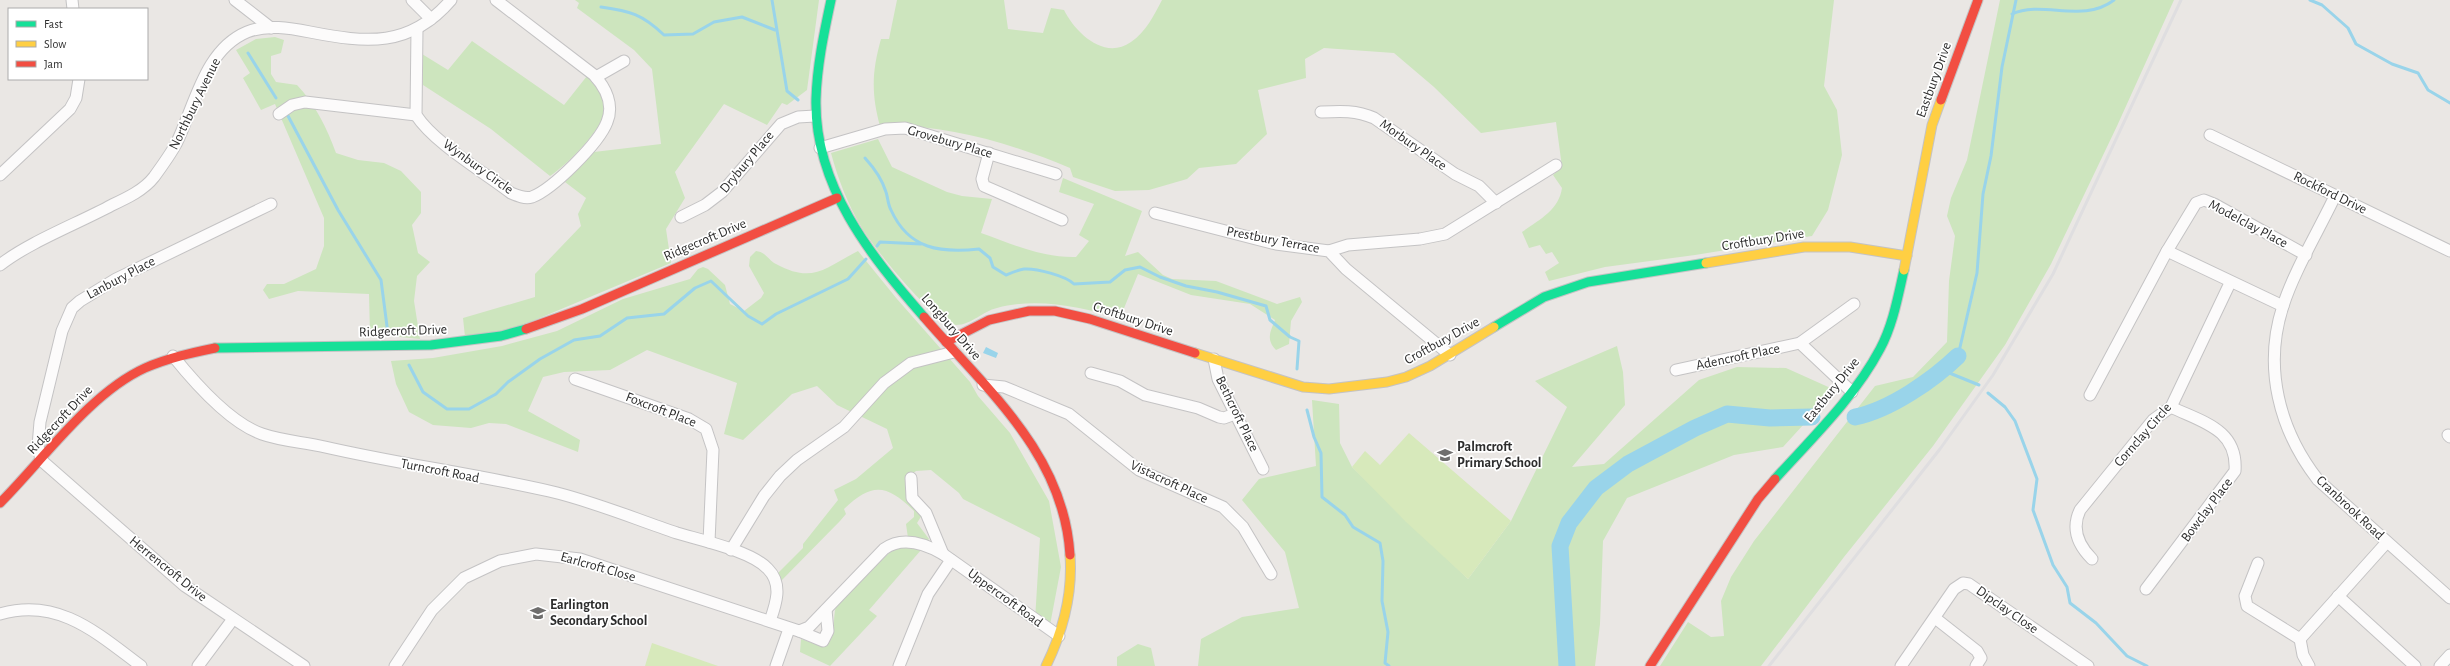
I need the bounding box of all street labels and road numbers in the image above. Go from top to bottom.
street label: Eastbury Drive [1914,41,1954,119]
street label: Northbury Avenue [167,56,223,152]
street label: Morbury Place [1377,117,1449,173]
street label: Grovebury Place [906,123,994,161]
street label: Drybury Place [717,128,777,196]
street label: Wynbury Circle [440,137,516,197]
street label: Rockford Drive [2291,169,2369,217]
street label: Modelclay Place [2206,197,2290,251]
street label: Ridgecroft Drive [662,216,748,264]
street label: Prestbury Terrace [1225,224,1321,256]
street label: Croftbury Drive [1721,227,1805,253]
street label: Lanbury Place [84,254,158,302]
street label: Longbury Drive [919,291,983,363]
street label: Croftbury Drive [1091,299,1175,339]
street label: Croftbury Drive [1402,315,1482,367]
street label: Ridgecroft Drive [359,322,447,340]
street label: Adencroft Place [1695,341,1781,373]
street label: Eastbury Drive [1802,355,1862,425]
street label: Bethcroft Place [1213,374,1261,454]
street label: Ridgecroft Drive [25,383,95,457]
street label: Foxcroft Place [624,390,698,430]
street label: Cornclay Circle [2112,400,2174,470]
street label: Turncroft Road [399,457,481,485]
street label: Vistacroft Place [1128,458,1210,506]
street label: Cranbrook Road [2313,473,2387,543]
street label: Bowclay Place [2179,476,2235,544]
street label: Herrencroft Drive [127,534,209,604]
street label: Earlcroft Close [559,550,637,584]
street label: Uppercroft Road [965,566,1045,630]
street label: Dipclay Close [1973,584,2041,636]

